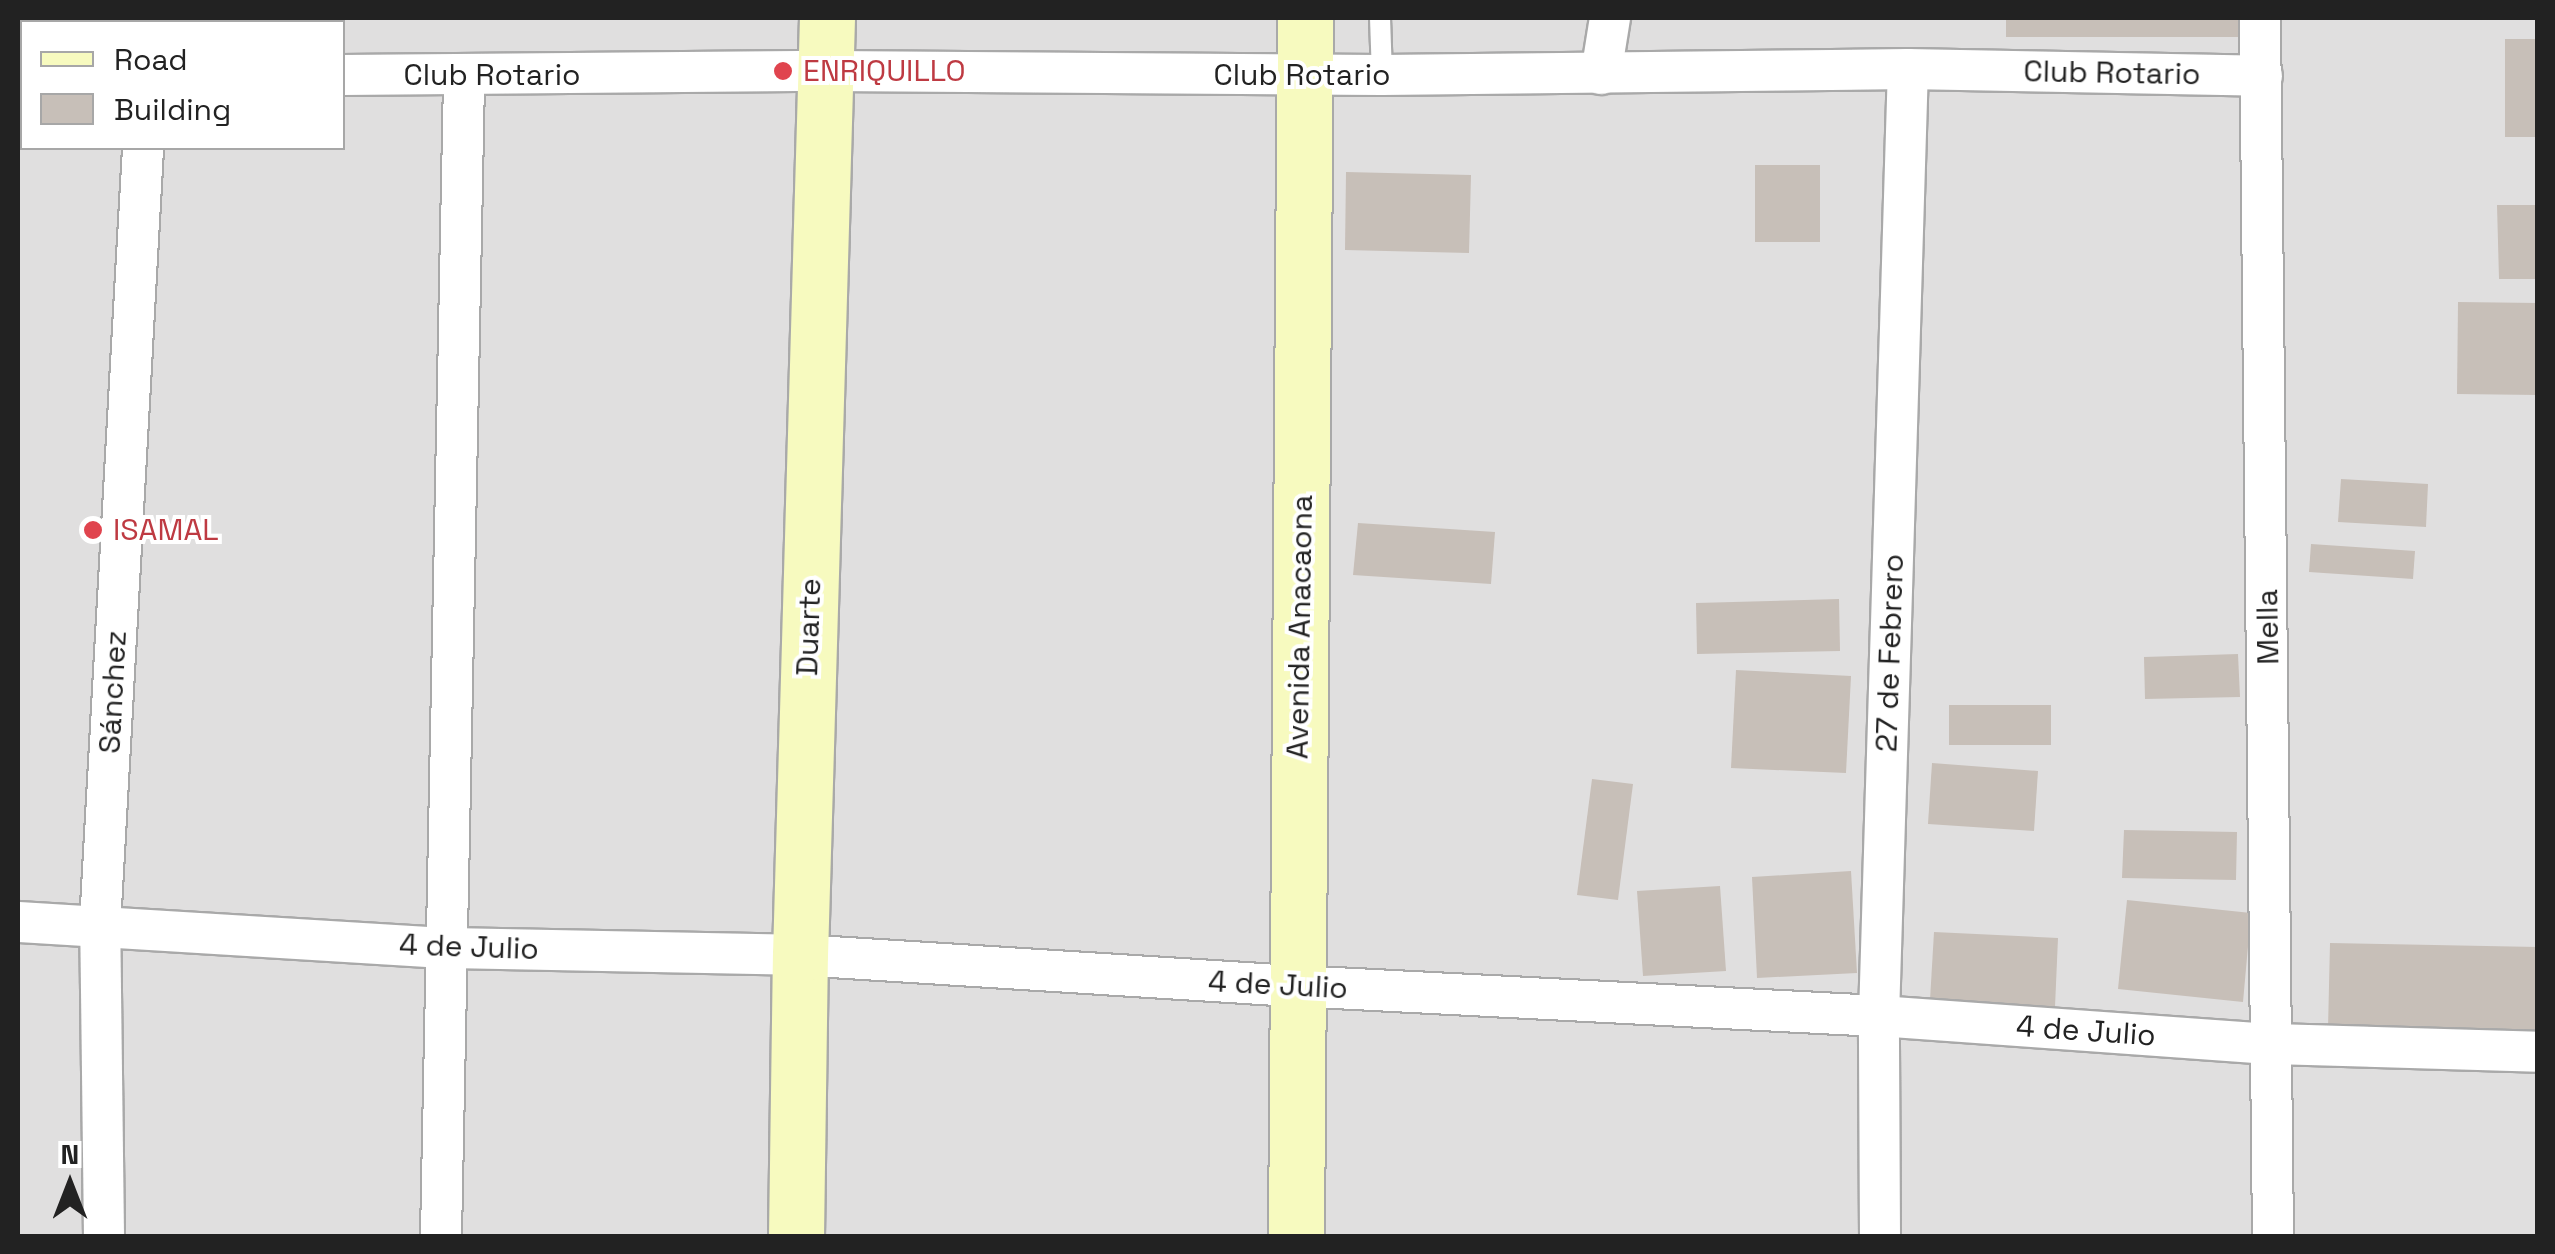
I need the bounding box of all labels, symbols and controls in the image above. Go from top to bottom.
legend [20,20,345,150]
text: Road [114,40,188,79]
place label: ENRIQUILLO [803,53,966,89]
street label: Club Rotario [2023,53,2201,93]
street label: Club Rotario [403,57,581,93]
street label: Club Rotario [1213,57,1391,93]
marker: ENRIQUILLO [772,60,794,82]
text: Building [114,90,231,129]
street label: Avenida Anacaona [1280,494,1320,760]
place label: ISAMAL [113,512,219,548]
marker: ISAMAL [82,519,104,541]
street label: 27 de Febrero [1869,553,1911,753]
street label: Duarte [789,577,829,677]
street label: Mella [2249,589,2287,665]
street label: Sánchez [92,630,134,754]
street label: 4 de Julio [398,927,540,967]
street label: 4 de Julio [1207,963,1349,1007]
street label: 4 de Julio [2015,1008,2157,1054]
north arrow [20,1134,120,1234]
text: N [61,1136,79,1172]

